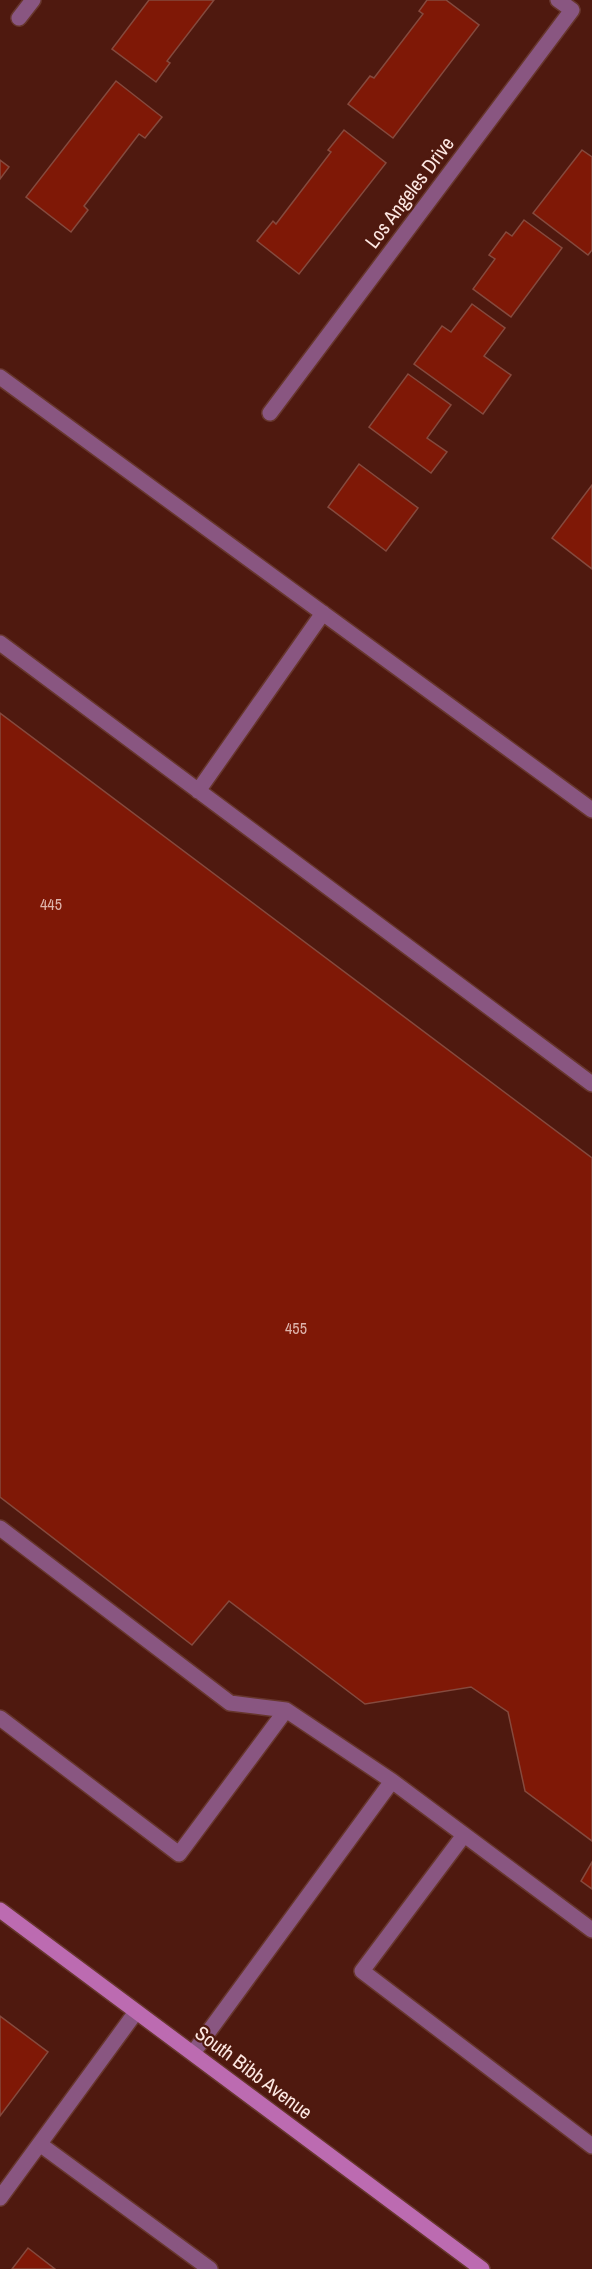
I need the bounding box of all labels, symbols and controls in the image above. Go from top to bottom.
street label: Los Angeles Drive [358,131,460,253]
house number: 445 [40,893,62,915]
house number: 455 [285,1317,307,1339]
street label: South Bibb Avenue [190,2019,318,2125]

